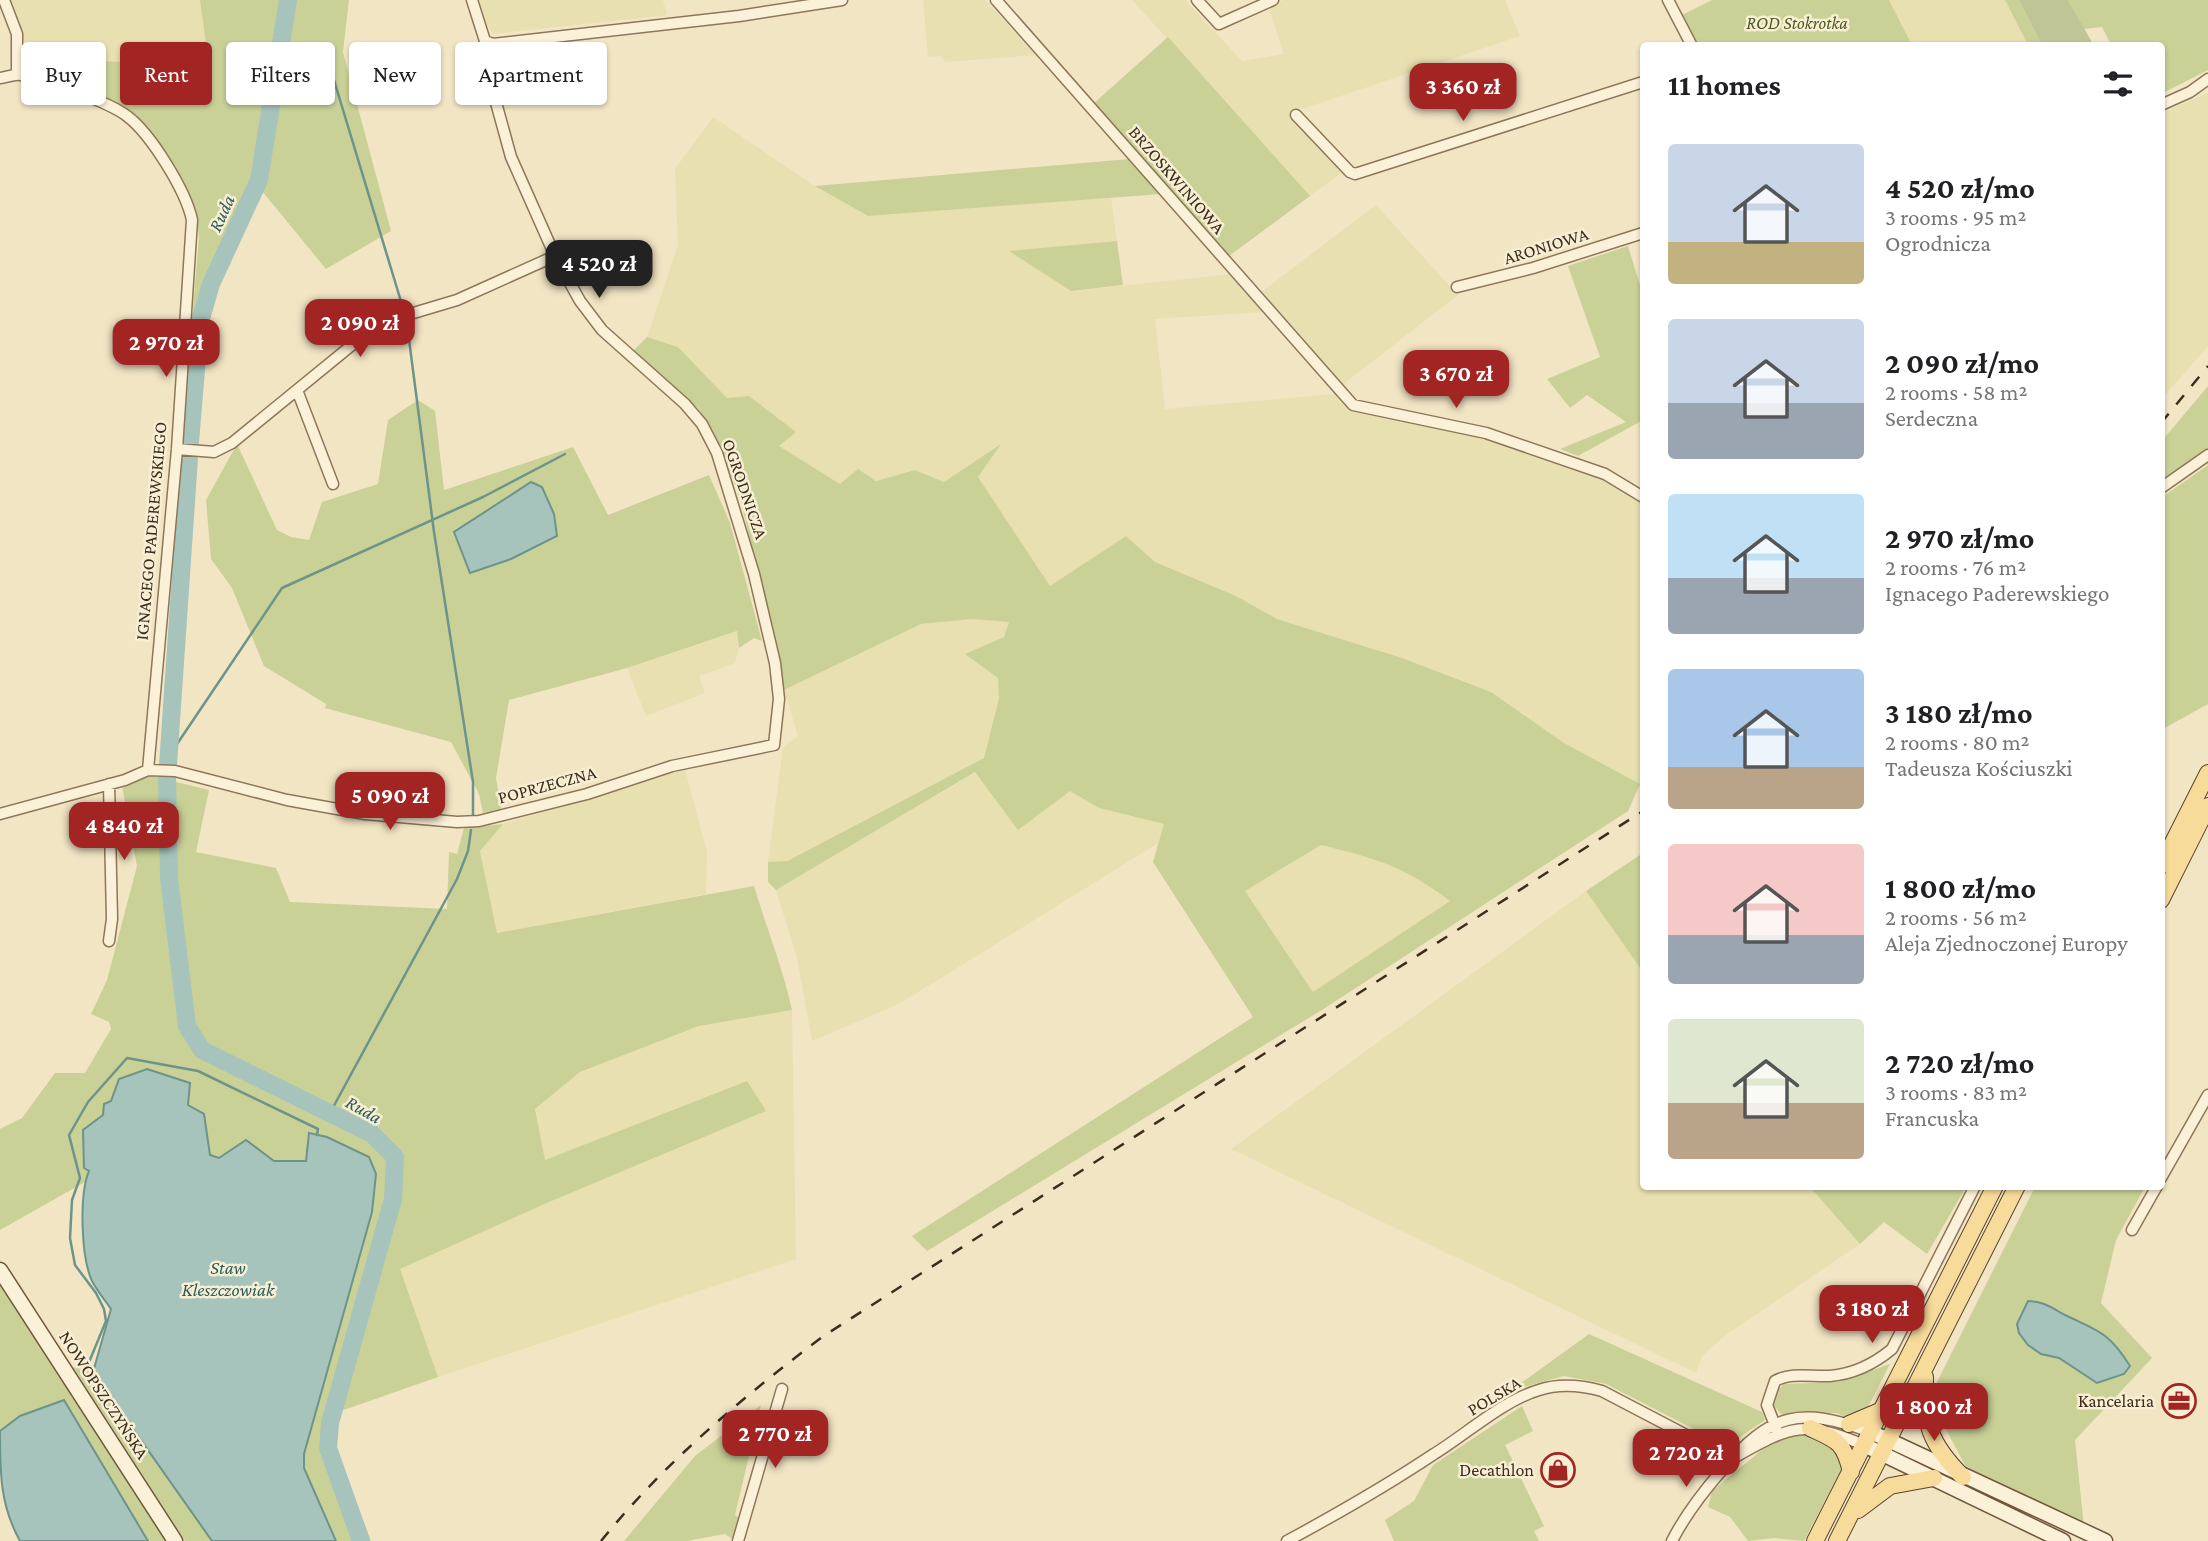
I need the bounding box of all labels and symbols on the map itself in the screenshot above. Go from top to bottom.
park label: ROD Stokrotka [1746,13,1848,33]
pin: 3 360 zł [1391,64,1535,123]
street label: BRZOSKWINIOWA [1125,122,1230,238]
water label: Ruda [204,192,239,235]
street label: ARONIOWA [1501,223,1591,268]
pin: 4 520 zł [527,240,671,300]
pin: 2 090 zł [288,300,432,359]
pin: 2 970 zł [94,320,238,379]
pin: 3 670 zł [1384,350,1528,410]
street label: IGNACEGO PADEREWSKIEGO [131,421,171,641]
street label: OGRODNICZA [718,436,772,543]
street label: POPRZECZNA [496,762,599,808]
pin: 5 090 zł [318,772,462,832]
pin: 4 840 zł [52,802,196,862]
water label: Ruda [342,1091,385,1128]
water label: Staw Kleszczowiak [182,1257,275,1300]
pin: 3 180 zł [1800,1286,1944,1345]
street label: NOWOPSZCZYŃSKA [55,1327,153,1463]
street label: POLSKA [1464,1372,1525,1420]
office icon: Kancelaria [2160,1382,2198,1420]
pin: 1 800 zł [1862,1384,2006,1443]
place label: Kancelaria [2078,1391,2154,1411]
pin: 2 770 zł [703,1410,847,1470]
pin: 2 720 zł [1614,1430,1758,1489]
shop icon: Decathlon [1539,1451,1577,1489]
place label: Decathlon [1459,1460,1534,1480]

